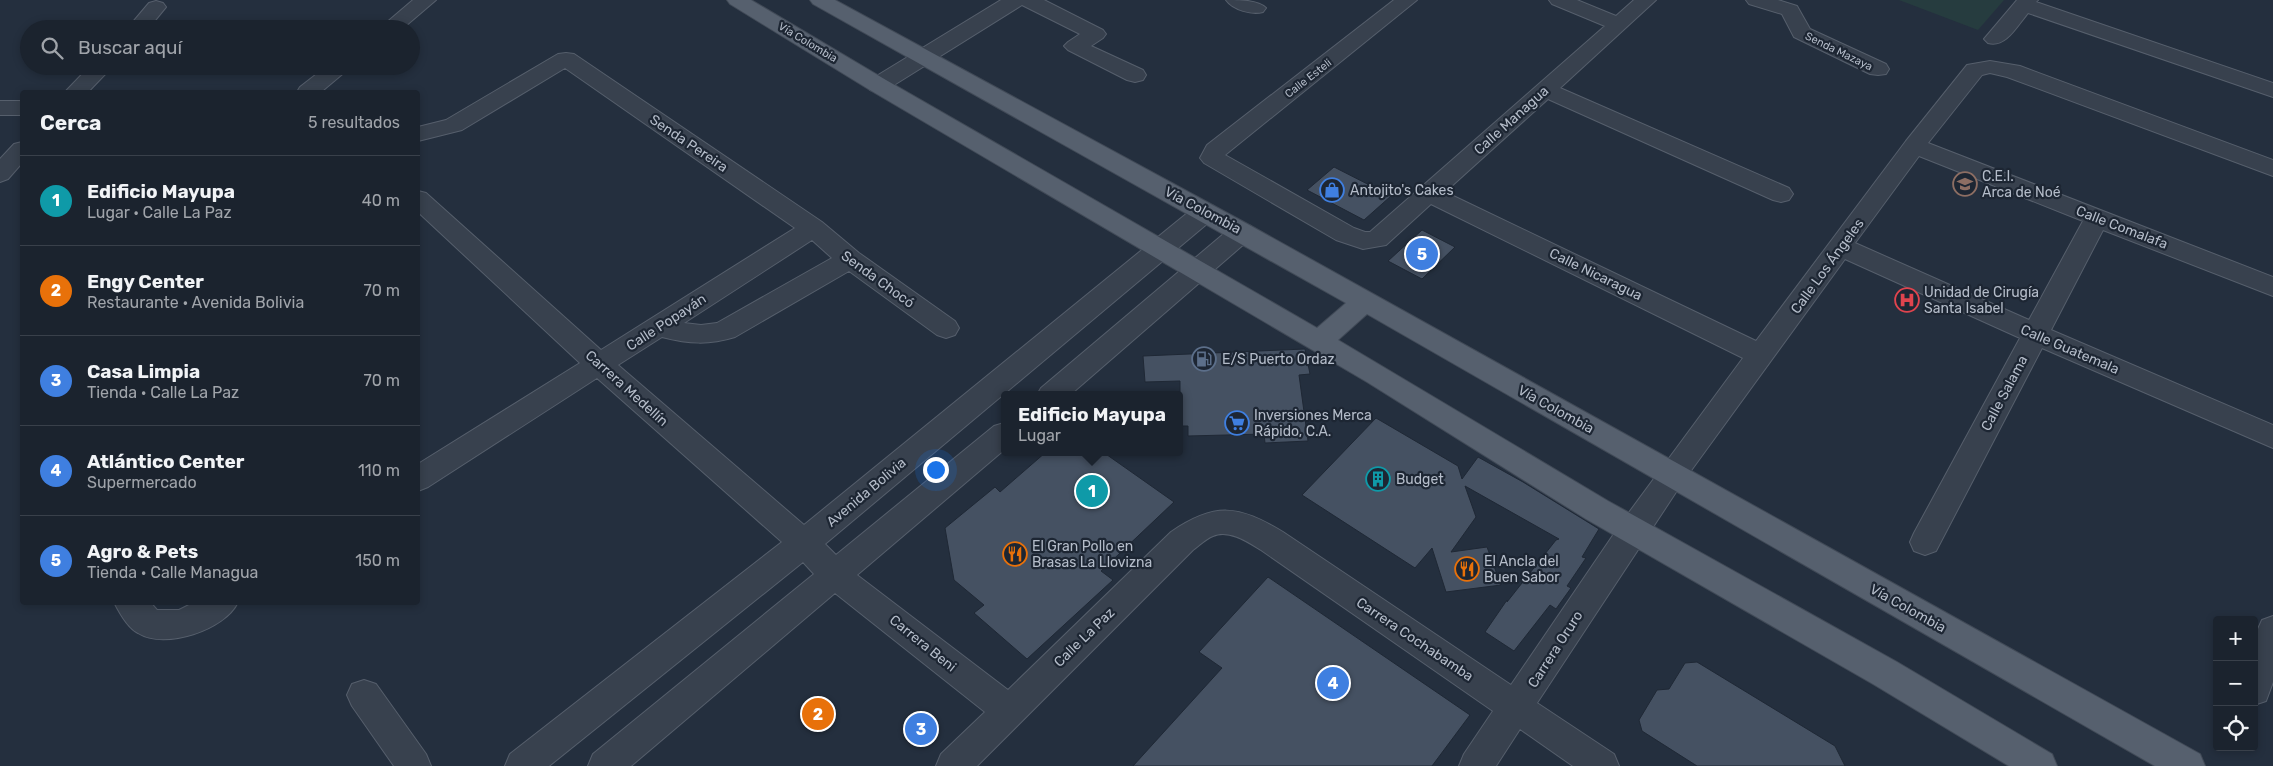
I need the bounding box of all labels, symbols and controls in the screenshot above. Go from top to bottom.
search box [20,20,420,75]
street label: Vía Colombia [776,20,840,65]
street label: Senda Mazaya [1803,30,1875,73]
icon: search [38,34,66,62]
text: Buscar aquí [78,36,182,59]
street label: Calle Esteli [1282,56,1334,101]
street label: Calle Managua [1470,82,1552,158]
text: Cerca [40,110,101,135]
street label: Senda Pereira [646,111,731,176]
text: 5 resultados [308,113,400,132]
place label: C.E.I. Arca de Noé [1982,168,2061,201]
school or university icon: C.E.I. Arca de Noé [1952,171,1978,197]
shop icon: Antojito's Cakes [1319,177,1345,203]
text: Edificio Mayupa [87,180,235,203]
place label: Antojito's Cakes [1350,182,1454,199]
street label: Vía Colombia [1162,183,1244,238]
text: 1 [52,191,60,210]
text: 40 m [362,191,400,210]
street label: Calle Comalafa [2074,202,2170,253]
text: Lugar · Calle La Paz [87,203,232,222]
street label: Calle Los Ángeles [1786,215,1868,317]
pin: 5 [1406,235,1438,273]
street label: Calle Nicaragua [1547,245,1645,304]
street label: Senda Chocó [838,247,918,312]
text: Engy Center [87,270,204,293]
text: 2 [51,281,61,300]
text: 70 m [363,281,400,300]
place label: Unidad de Cirugía Santa Isabel [1924,284,2039,317]
hospital icon: Unidad de Cirugía Santa Isabel [1894,287,1920,313]
street label: Calle Popayán [623,290,709,355]
text: Restaurante · Avenida Bolivia [87,293,304,312]
street label: Calle Guatemala [2018,321,2122,378]
fuel station icon: E/S Puerto Ordaz [1191,346,1217,372]
street label: Carrera Medellín [582,347,672,430]
place label: E/S Puerto Ordaz [1222,351,1335,368]
street label: Calle Salama [1977,353,2031,434]
text: Casa Limpia [87,360,200,383]
text: 3 [51,371,61,390]
text: 70 m [363,371,400,390]
street label: Vía Colombia [1515,382,1597,437]
text: Tienda · Calle La Paz [87,383,239,402]
popup [1001,391,1183,456]
text: Edificio Mayupa [1018,403,1166,426]
place label: Inversiones Merca Rápido, C.A. [1254,407,1372,440]
supermarket icon: Inversiones Merca Rápido, C.A. [1224,410,1250,436]
text: Lugar [1018,426,1061,445]
text: Atlántico Center [87,450,244,473]
street label: Avenida Bolivia [823,454,910,531]
your location [923,457,949,483]
text: 4 [51,461,61,480]
text: 110 m [358,461,400,480]
building icon: Budget [1365,466,1391,492]
place label: Budget [1396,471,1444,488]
pin: 1 [1076,472,1108,510]
text: Supermercado [87,473,197,492]
place label: El Gran Pollo en Brasas La Llovizna [1032,538,1152,571]
text: Agro & Pets [87,540,198,563]
restaurant icon: El Gran Pollo en Brasas La Llovizna [1002,541,1028,567]
text: 5 [51,551,61,570]
text: 150 m [355,551,400,570]
place label: El Ancla del Buen Sabor [1484,553,1560,586]
restaurant icon: El Ancla del Buen Sabor [1454,556,1480,582]
text: Tienda · Calle Managua [87,563,258,582]
street label: Vía Colombia [1867,581,1949,636]
street label: Carrera Cochabamba [1353,594,1477,685]
street label: Calle La Paz [1050,604,1118,671]
street label: Carrera Oruro [1524,608,1587,691]
street label: Carrera Beni [886,611,959,675]
map controls [2213,616,2258,751]
button: + [2213,616,2258,661]
button: − [2213,661,2258,706]
pin: 4 [1317,664,1349,702]
pin: 2 [802,695,834,733]
button: locate [2213,706,2258,751]
pin: 3 [905,710,937,748]

